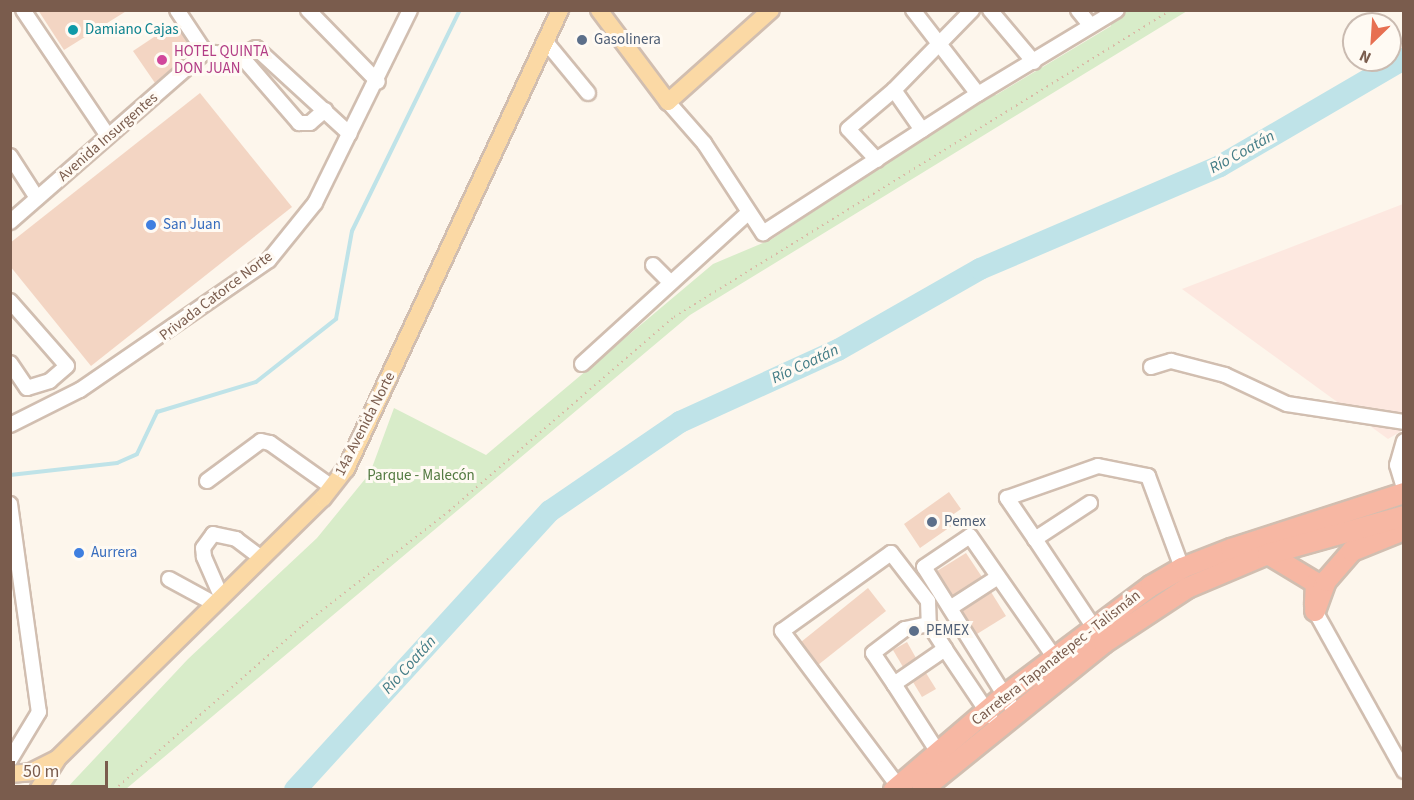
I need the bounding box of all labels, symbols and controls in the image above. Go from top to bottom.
north arrow [1342,12,1402,72]
place label: Damiano Cajas [85,21,178,39]
marker: Damiano Cajas [66,23,80,37]
place label: Gasolinera [594,31,661,49]
marker: Gasolinera [575,33,589,47]
place label: HOTEL QUINTA DON JUAN [174,42,268,77]
text: N [1356,44,1375,69]
marker: HOTEL QUINTA DON JUAN [155,53,169,67]
street label: Avenida Insurgentes [54,89,162,185]
water label: Río Coatán [1206,126,1278,178]
place label: San Juan [163,216,221,234]
marker: San Juan [144,218,158,232]
street label: Privada Catorce Norte [156,248,276,344]
water label: Río Coatán [768,340,842,388]
street label: 14a Avenida Norte [331,369,399,479]
park label: Parque - Malecón [367,467,475,485]
place label: Pemex [944,513,986,531]
marker: Pemex [925,515,939,529]
place label: Aurrera [91,544,137,562]
marker: Aurrera [72,546,86,560]
street label: Carretera Tapanatepec - Talismán [968,587,1144,729]
place label: PEMEX [926,622,969,640]
marker: PEMEX [907,624,921,638]
water label: Río Coatán [378,632,440,698]
scale bar [15,749,111,787]
text: 50 m [23,759,59,784]

